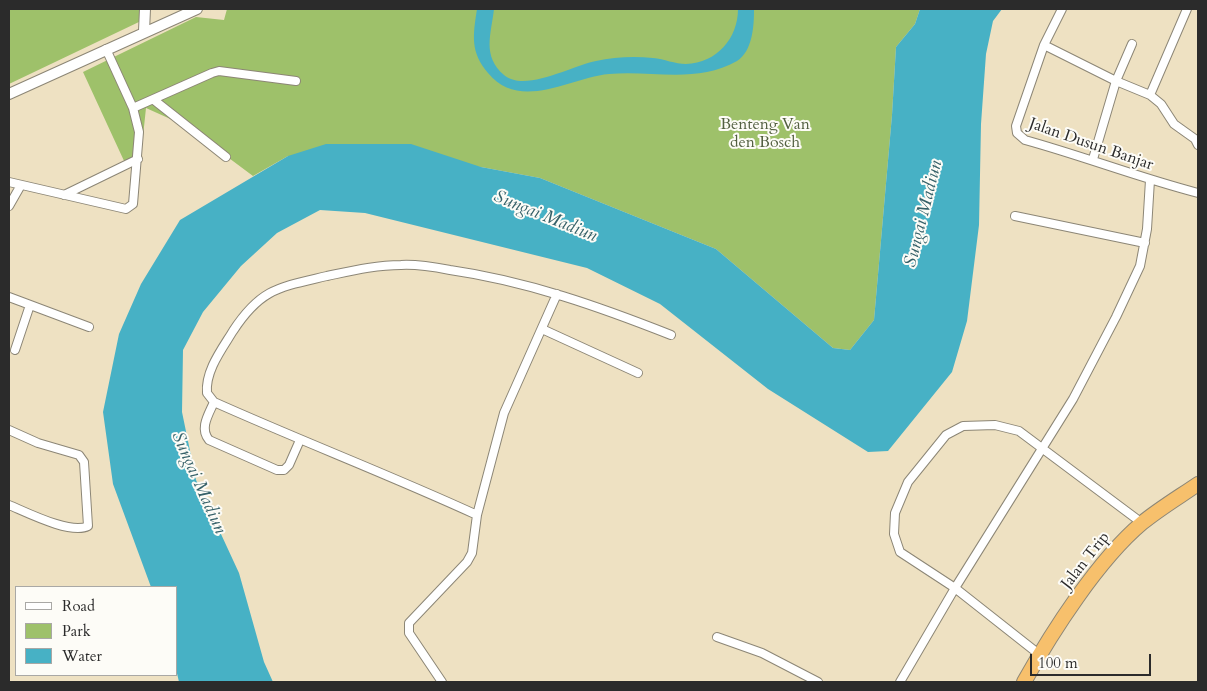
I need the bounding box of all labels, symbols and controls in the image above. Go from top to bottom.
park label: Benteng Van den Bosch [720,115,810,153]
street label: Jalan Dusun Banjar [1026,115,1156,175]
water label: Sungai Madiun [900,158,948,270]
water label: Sungai Madiun [490,186,600,248]
water label: Sungai Madiun [166,429,230,537]
street label: Jalan Trip [1058,529,1114,593]
legend [15,586,178,676]
text: Road [62,596,95,616]
text: Park [62,621,91,641]
scale bar [1032,644,1153,676]
text: Water [62,646,102,666]
text: 100 m [1038,653,1078,673]

